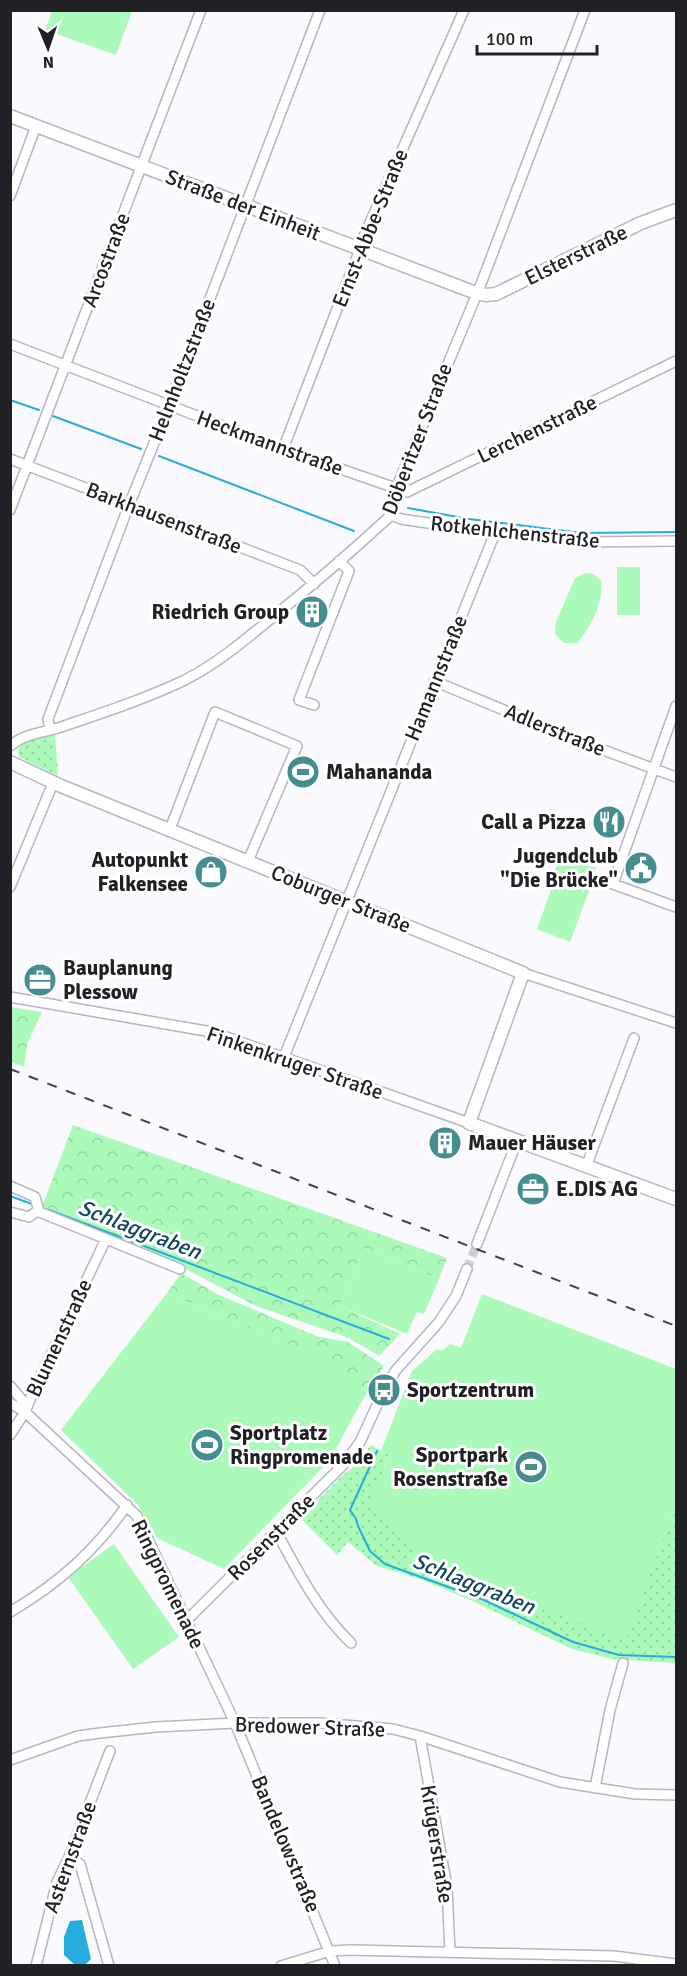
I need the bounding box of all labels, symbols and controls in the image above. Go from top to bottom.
north arrow [18,18,78,78]
scale bar [477,18,597,56]
text: 100 m [486,28,533,50]
text: N [43,52,54,72]
street label: Ernst-Abbe-Straße [326,145,414,311]
street label: Straße der Einheit [162,164,324,246]
street label: Arcostraße [76,209,136,311]
street label: Elsterstraße [520,219,632,291]
street label: Helmholtzstraße [143,295,221,445]
street label: Döberitzer Straße [376,360,458,518]
street label: Lerchenstraße [473,389,601,469]
street label: Heckmannstraße [193,404,347,482]
street label: Barkhausenstraße [82,476,246,560]
street label: Rotkehlchenstraße [429,510,601,554]
building icon: Riedrich Group [294,594,330,630]
place label: Riedrich Group [152,599,289,625]
street label: Hamannstraße [399,611,473,745]
street label: Adlerstraße [501,698,609,762]
sports icon: Mahananda [285,754,321,790]
place label: Mahananda [326,759,433,785]
restaurant icon: Call a Pizza [591,804,627,840]
place label: Call a Pizza [481,809,586,835]
place label: Jugendclub "Die Brücke" [500,843,618,893]
place label: Autopunkt Falkensee [92,847,188,897]
public building icon: Jugendclub "Die Brücke" [623,850,659,886]
shop icon: Autopunkt Falkensee [193,854,229,890]
street label: Coburger Straße [267,859,415,939]
place label: Bauplanung Plessow [63,955,173,1005]
office icon: Bauplanung Plessow [22,962,58,998]
street label: Finkenkruger Straße [203,1021,387,1105]
building icon: Mauer Häuser [427,1125,463,1161]
place label: Mauer Häuser [468,1130,597,1156]
office icon: E.DIS AG [515,1171,551,1207]
place label: E.DIS AG [556,1176,638,1202]
water label: Schlaggraben [75,1194,206,1266]
street label: Blumenstraße [20,1275,98,1401]
bus stop icon: Sportzentrum [366,1372,402,1408]
place label: Sportzentrum [407,1377,534,1403]
place label: Sportplatz Ringpromenade [230,1420,374,1470]
sports icon: Sportplatz Ringpromenade [189,1427,225,1463]
place label: Sportpark Rosenstraße [393,1442,508,1492]
sports icon: Sportpark Rosenstraße [513,1449,549,1485]
street label: Rosenstraße [222,1488,320,1586]
street label: Ringpromenade [125,1515,211,1653]
water label: Schlaggraben [409,1547,540,1621]
street label: Bredower Straße [234,1711,386,1743]
street label: Bandelowstraße [245,1771,327,1917]
street label: Krügerstraße [415,1783,459,1905]
street label: Asternstraße [38,1797,102,1917]

